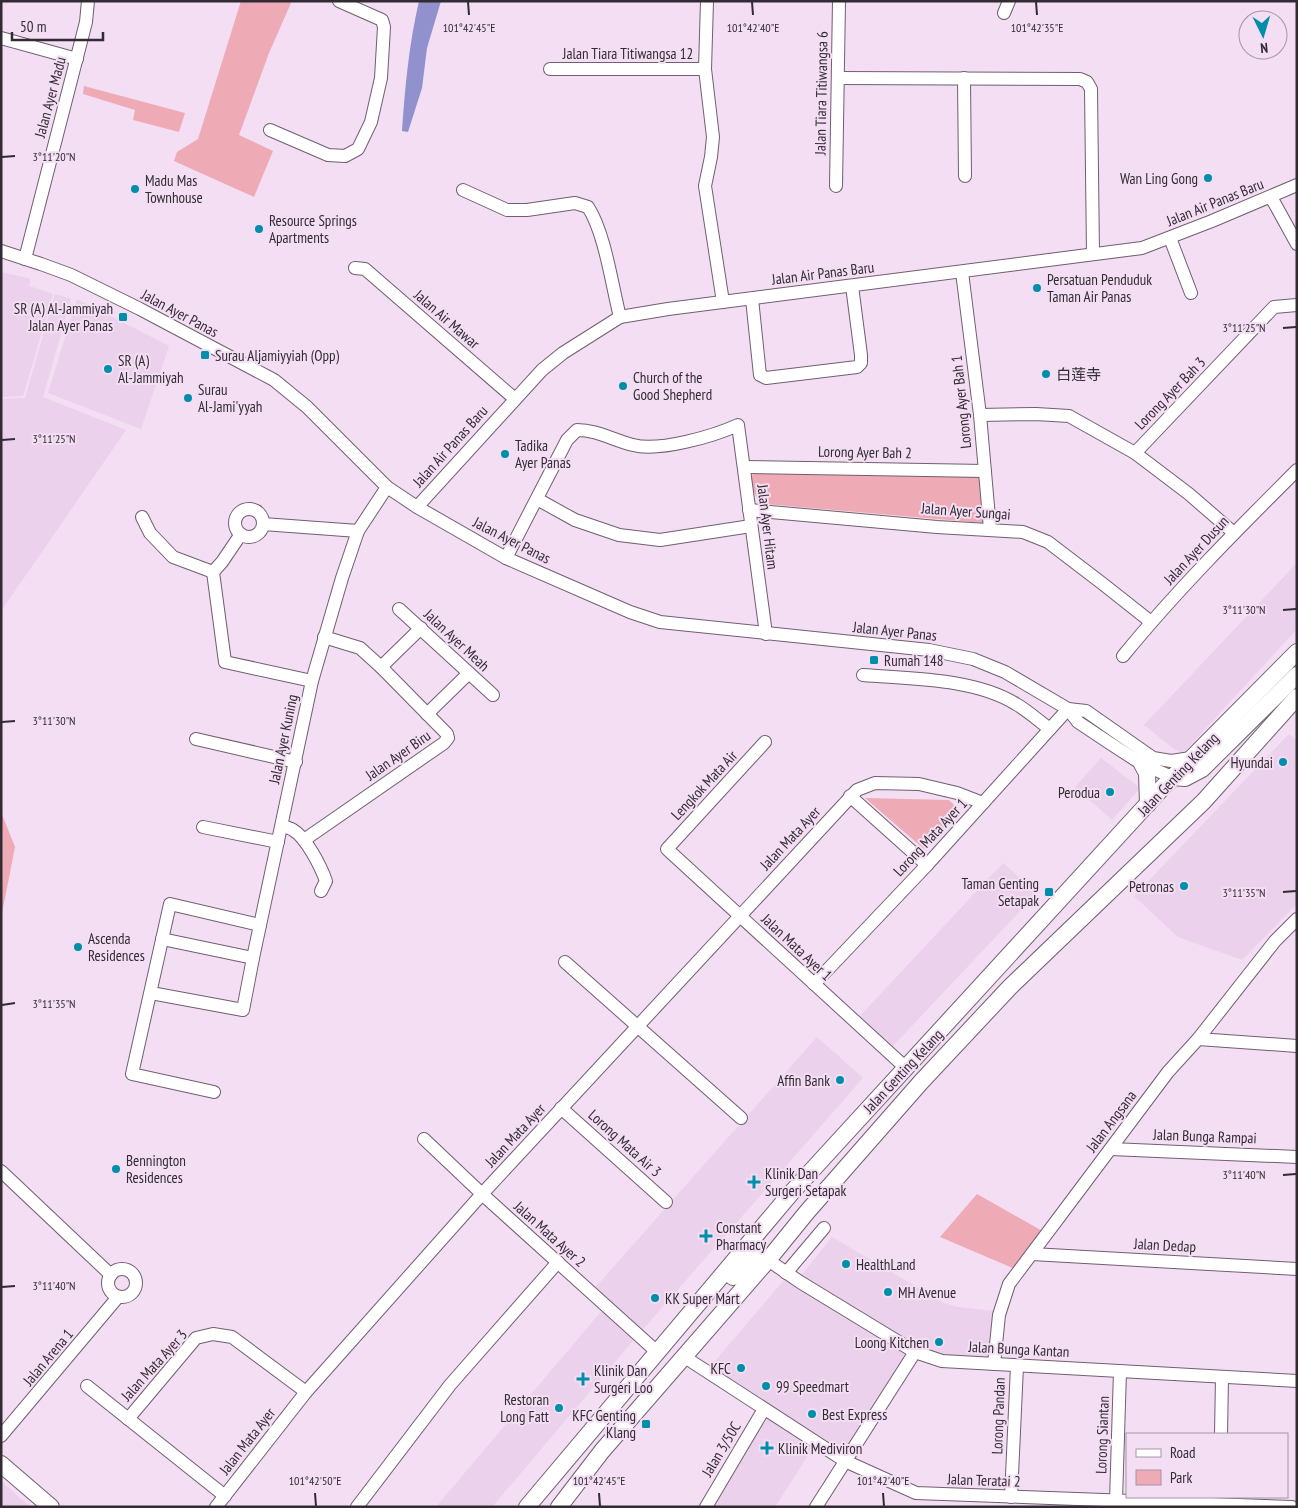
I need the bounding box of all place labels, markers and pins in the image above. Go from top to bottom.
place label: Wan Ling Gong [1120,169,1198,188]
place label: Madu Mas Townhouse [145,171,203,207]
marker: Wan Ling Gong [1202,172,1214,184]
marker: Madu Mas Townhouse [129,183,141,195]
place label: Resource Springs Apartments [269,211,357,247]
marker: Resource Springs Apartments [253,223,265,235]
place label: Persatuan Penduduk Taman Air Panas [1047,270,1152,306]
marker: Persatuan Penduduk Taman Air Panas [1031,282,1043,294]
place label: SR (A) Al-Jammiyah Jalan Ayer Panas [14,299,113,335]
marker: SR (A) Al-Jammiyah Jalan Ayer Panas [117,311,129,323]
place label: Surau Aljamiyyiah (Opp) [215,346,339,365]
marker: Surau Aljamiyyiah (Opp) [199,349,211,361]
place label: SR (A) Al-Jammiyah [118,351,184,387]
marker: SR (A) Al-Jammiyah [102,363,114,375]
place label: 白莲寺 [1056,365,1101,384]
place label: Church of the Good Shepherd [633,368,712,404]
marker: 白莲寺 [1040,368,1052,380]
place label: Surau Al-Jami'yyah [198,380,262,416]
marker: Church of the Good Shepherd [617,380,629,392]
marker: Surau Al-Jami'yyah [182,392,194,404]
place label: Tadika Ayer Panas [515,436,571,472]
marker: Tadika Ayer Panas [499,448,511,460]
place label: Rumah 148 [884,651,944,670]
marker: Rumah 148 [868,654,880,666]
place label: Hyundai [1230,753,1273,772]
marker: Hyundai [1277,756,1289,768]
place label: Perodua [1058,783,1100,802]
marker: Perodua [1104,786,1116,798]
place label: Taman Genting Setapak [961,874,1039,910]
place label: Petronas [1129,877,1174,896]
marker: Petronas [1178,880,1190,892]
marker: Taman Genting Setapak [1043,886,1055,898]
place label: Ascenda Residences [88,929,145,965]
marker: Ascenda Residences [72,941,84,953]
place label: Affin Bank [777,1071,830,1090]
marker: Affin Bank [834,1074,846,1086]
place label: Bennington Residences [126,1151,186,1187]
marker: Bennington Residences [110,1163,122,1175]
place label: Klinik Dan Surgeri Setapak [765,1164,847,1200]
marker: Klinik Dan Surgeri Setapak [747,1175,761,1189]
place label: Constant Pharmacy [716,1218,766,1254]
marker: Constant Pharmacy [700,1230,712,1242]
place label: HealthLand [856,1255,916,1274]
marker: HealthLand [840,1258,852,1270]
place label: MH Avenue [898,1283,956,1302]
marker: MH Avenue [882,1286,894,1298]
place label: KK Super Mart [665,1289,740,1308]
marker: KK Super Mart [649,1292,661,1304]
place label: Loong Kitchen [855,1333,929,1352]
marker: Loong Kitchen [933,1336,945,1348]
place label: KFC [711,1359,731,1378]
place label: Klinik Dan Surgeri Loo [594,1361,653,1397]
marker: KFC [735,1362,747,1374]
marker: Klinik Dan Surgeri Loo [576,1372,590,1386]
place label: 99 Speedmart [776,1377,849,1396]
marker: 99 Speedmart [760,1380,772,1392]
place label: Restoran Long Fatt [500,1390,549,1426]
marker: Restoran Long Fatt [553,1402,565,1414]
place label: Best Express [822,1405,887,1424]
place label: KFC Genting Klang [572,1406,636,1442]
marker: Best Express [806,1408,818,1420]
marker: KFC Genting Klang [640,1418,652,1430]
place label: Klinik Mediviron [778,1439,862,1458]
marker: Klinik Mediviron [760,1441,774,1455]

